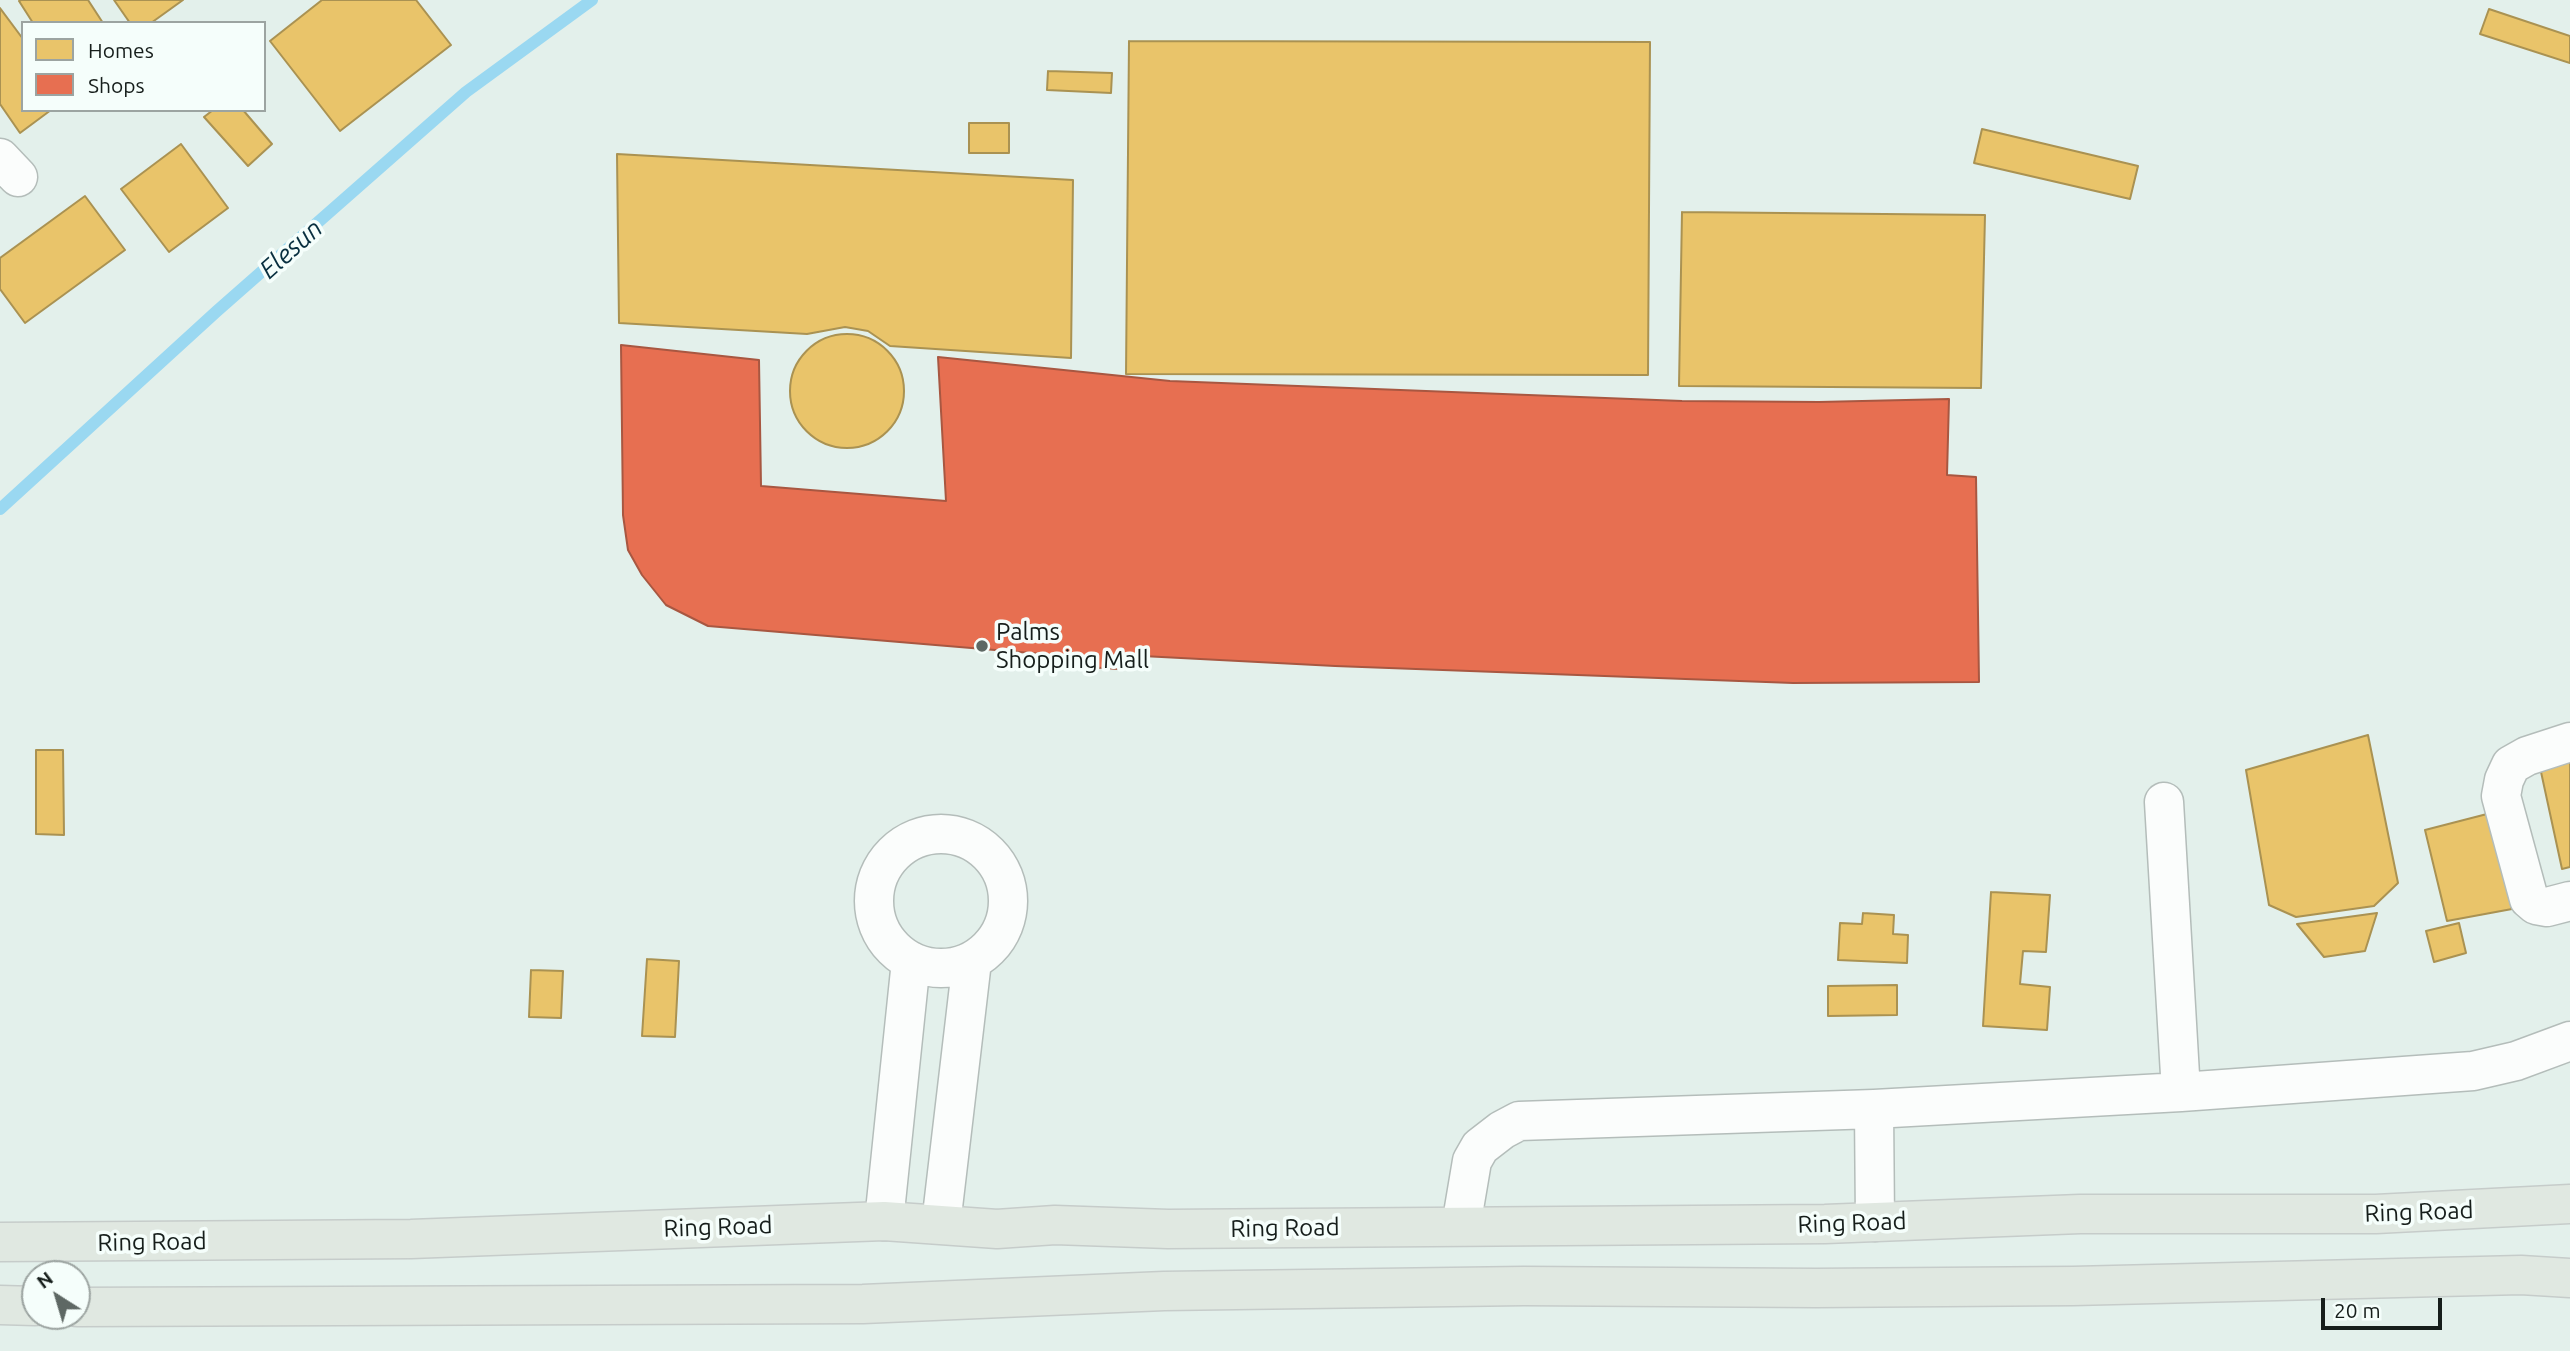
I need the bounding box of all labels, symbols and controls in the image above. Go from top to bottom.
legend [21,21,266,112]
text: Homes [88,38,154,62]
text: Shops [88,73,145,97]
water label: Elesun [253,213,329,285]
place label: Palms Shopping Mall [996,618,1149,674]
marker: Palms Shopping Mall [974,638,990,654]
street label: Ring Road [2364,1196,2474,1228]
street label: Ring Road [1797,1207,1907,1239]
street label: Ring Road [663,1211,773,1243]
street label: Ring Road [1230,1213,1340,1243]
street label: Ring Road [97,1227,207,1257]
north arrow [21,1260,91,1330]
text: N [32,1267,57,1293]
scale bar [2325,1284,2446,1328]
text: 20 m [2334,1298,2381,1322]

